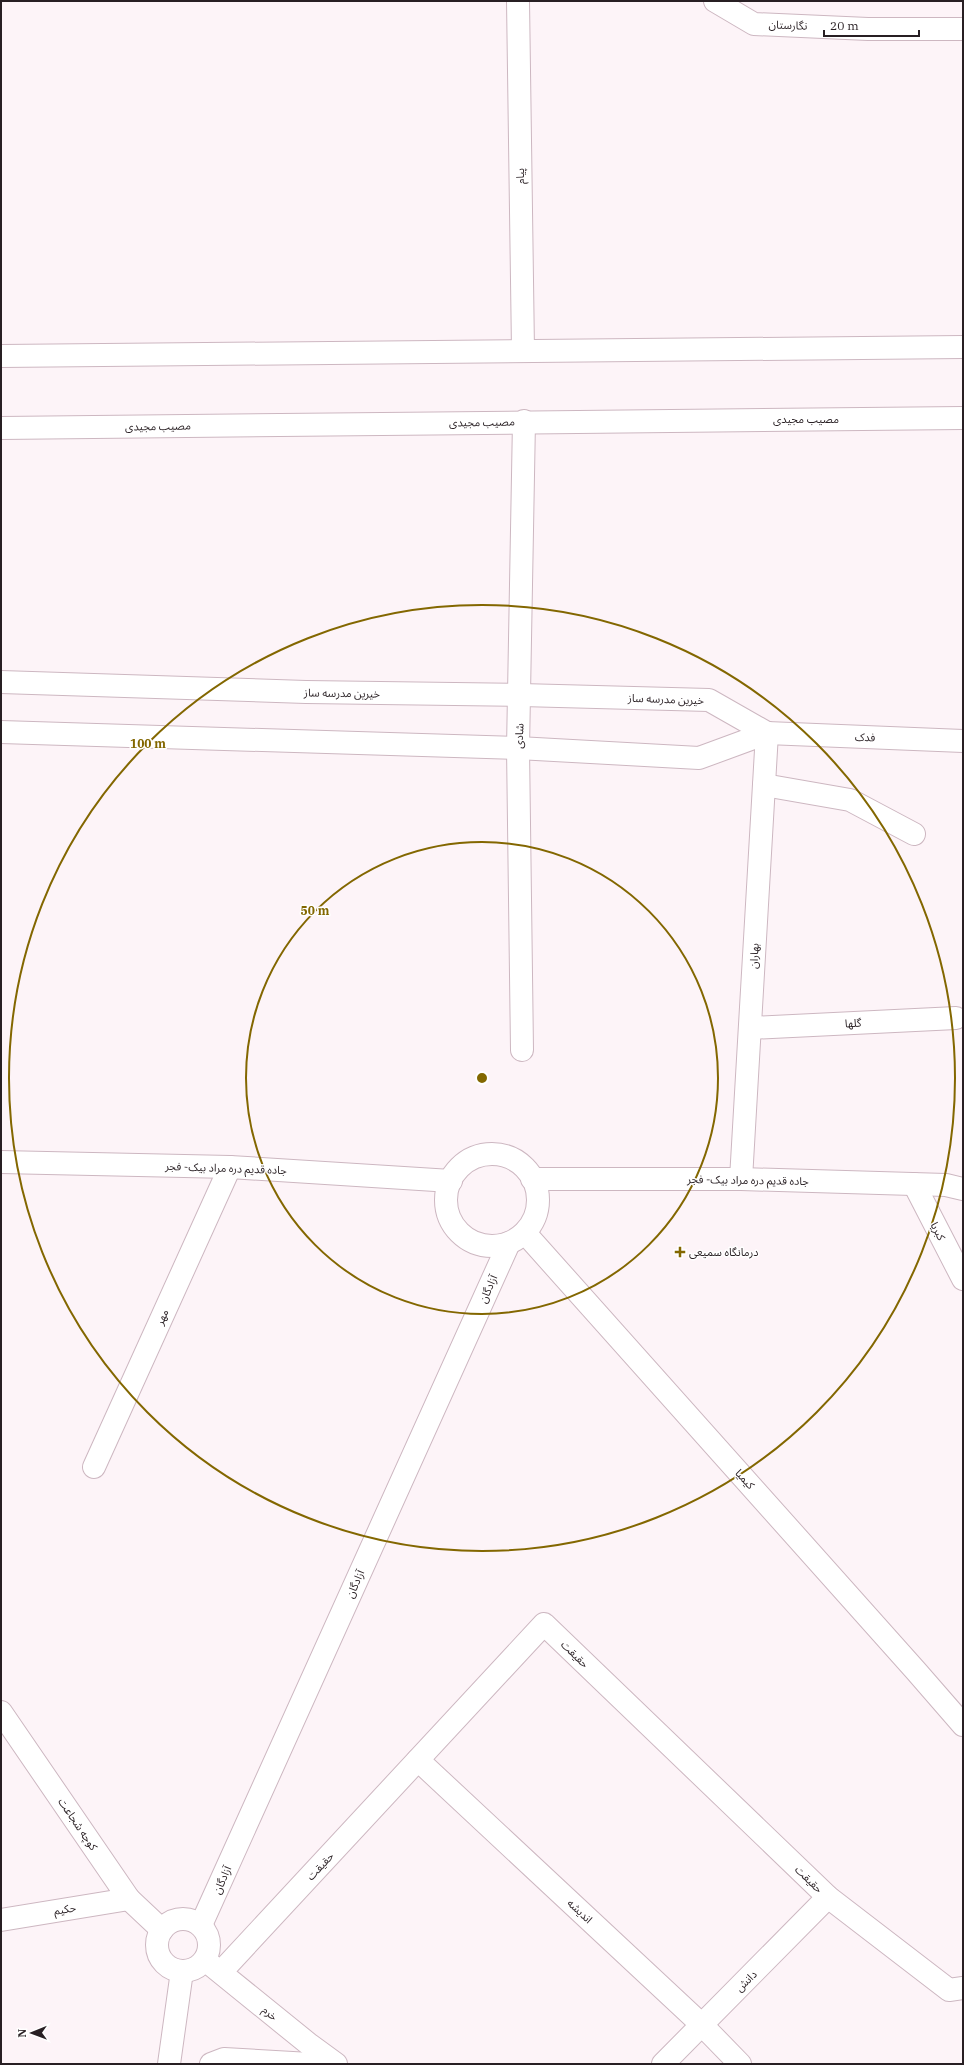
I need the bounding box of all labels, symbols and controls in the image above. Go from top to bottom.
scale bar [824,12,919,38]
street label: نگارستان [768,17,808,33]
text: 20 m [830,18,859,33]
street label: پیام [513,168,528,184]
street label: مصیب مجیدی [773,412,839,426]
street label: مصیب مجیدی [449,414,515,430]
street label: مصیب مجیدی [125,418,191,434]
street label: خیرین مدرسه ساز [303,685,381,701]
street label: خیرین مدرسه ساز [627,691,705,707]
street label: شادی [512,723,526,749]
street label: فدک [855,730,876,744]
text: 100 m [130,736,166,751]
text: 50 m [301,903,330,918]
street label: بهاران [746,943,762,969]
street label: گلها [844,1016,862,1030]
centre of rings [475,1071,489,1085]
street label: جاده قدیم دره مراد بیک- فجر [164,1159,288,1179]
street label: جاده قدیم دره مراد بیک- فجر [686,1172,810,1190]
street label: کبریا [927,1219,949,1243]
place label: درمانگاه سمیعی [689,1245,759,1259]
marker: درمانگاه سمیعی [674,1246,686,1258]
street label: آزادگان [476,1272,501,1305]
street label: مهر [152,1307,172,1328]
street label: کیمیا [732,1466,758,1492]
street label: آزادگان [343,1567,368,1600]
street label: حقیقت [558,1637,592,1671]
street label: کوچه شجاعت [54,1795,101,1854]
street label: حقیقت [303,1849,337,1883]
street label: حقیقت [792,1862,826,1896]
street label: آزادگان [210,1863,235,1896]
street label: اندیشه [564,1896,596,1926]
street label: حکیم [53,1900,78,1920]
street label: دانش [732,1967,760,1995]
street label: خرم [259,2003,281,2025]
north arrow [12,2013,52,2053]
text: N [15,2028,29,2038]

